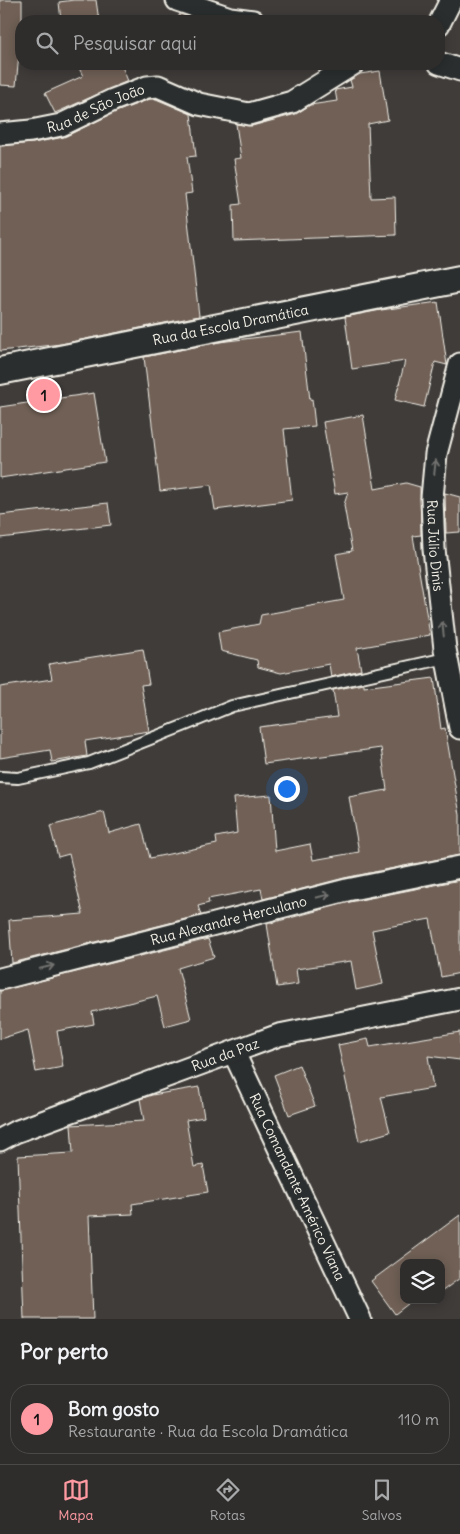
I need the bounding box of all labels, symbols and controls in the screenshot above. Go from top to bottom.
search box [15,15,445,70]
icon: search [33,29,61,57]
text: Pesquisar aqui [73,31,197,55]
street label: Rua de São João [45,80,147,137]
street label: Rua da Escola Dramática [151,301,310,349]
pin: 1 [28,376,60,414]
one-way arrow [430,459,440,475]
street label: Rua Júlio Dinis [423,499,448,592]
one-way arrow [438,621,447,637]
your location [274,776,300,802]
one-way arrow [315,891,331,900]
street label: Rua Alexandre Herculano [149,892,309,949]
one-way arrow [39,962,55,971]
street label: Rua da Paz [189,1034,262,1075]
street label: Rua Comandante Américo Viana [245,1090,349,1283]
map controls [400,1259,445,1304]
button: layers [400,1259,445,1304]
text: Por perto [20,1338,108,1365]
text: Bom gosto [68,1397,159,1421]
text: 1 [34,1409,40,1429]
text: 110 m [398,1409,439,1429]
text: Restaurante · Rua da Escola Dramática [68,1421,348,1441]
tab: Mapa [58,1476,93,1524]
tab: Rotas [210,1476,245,1524]
tab: Salvos [362,1476,402,1524]

